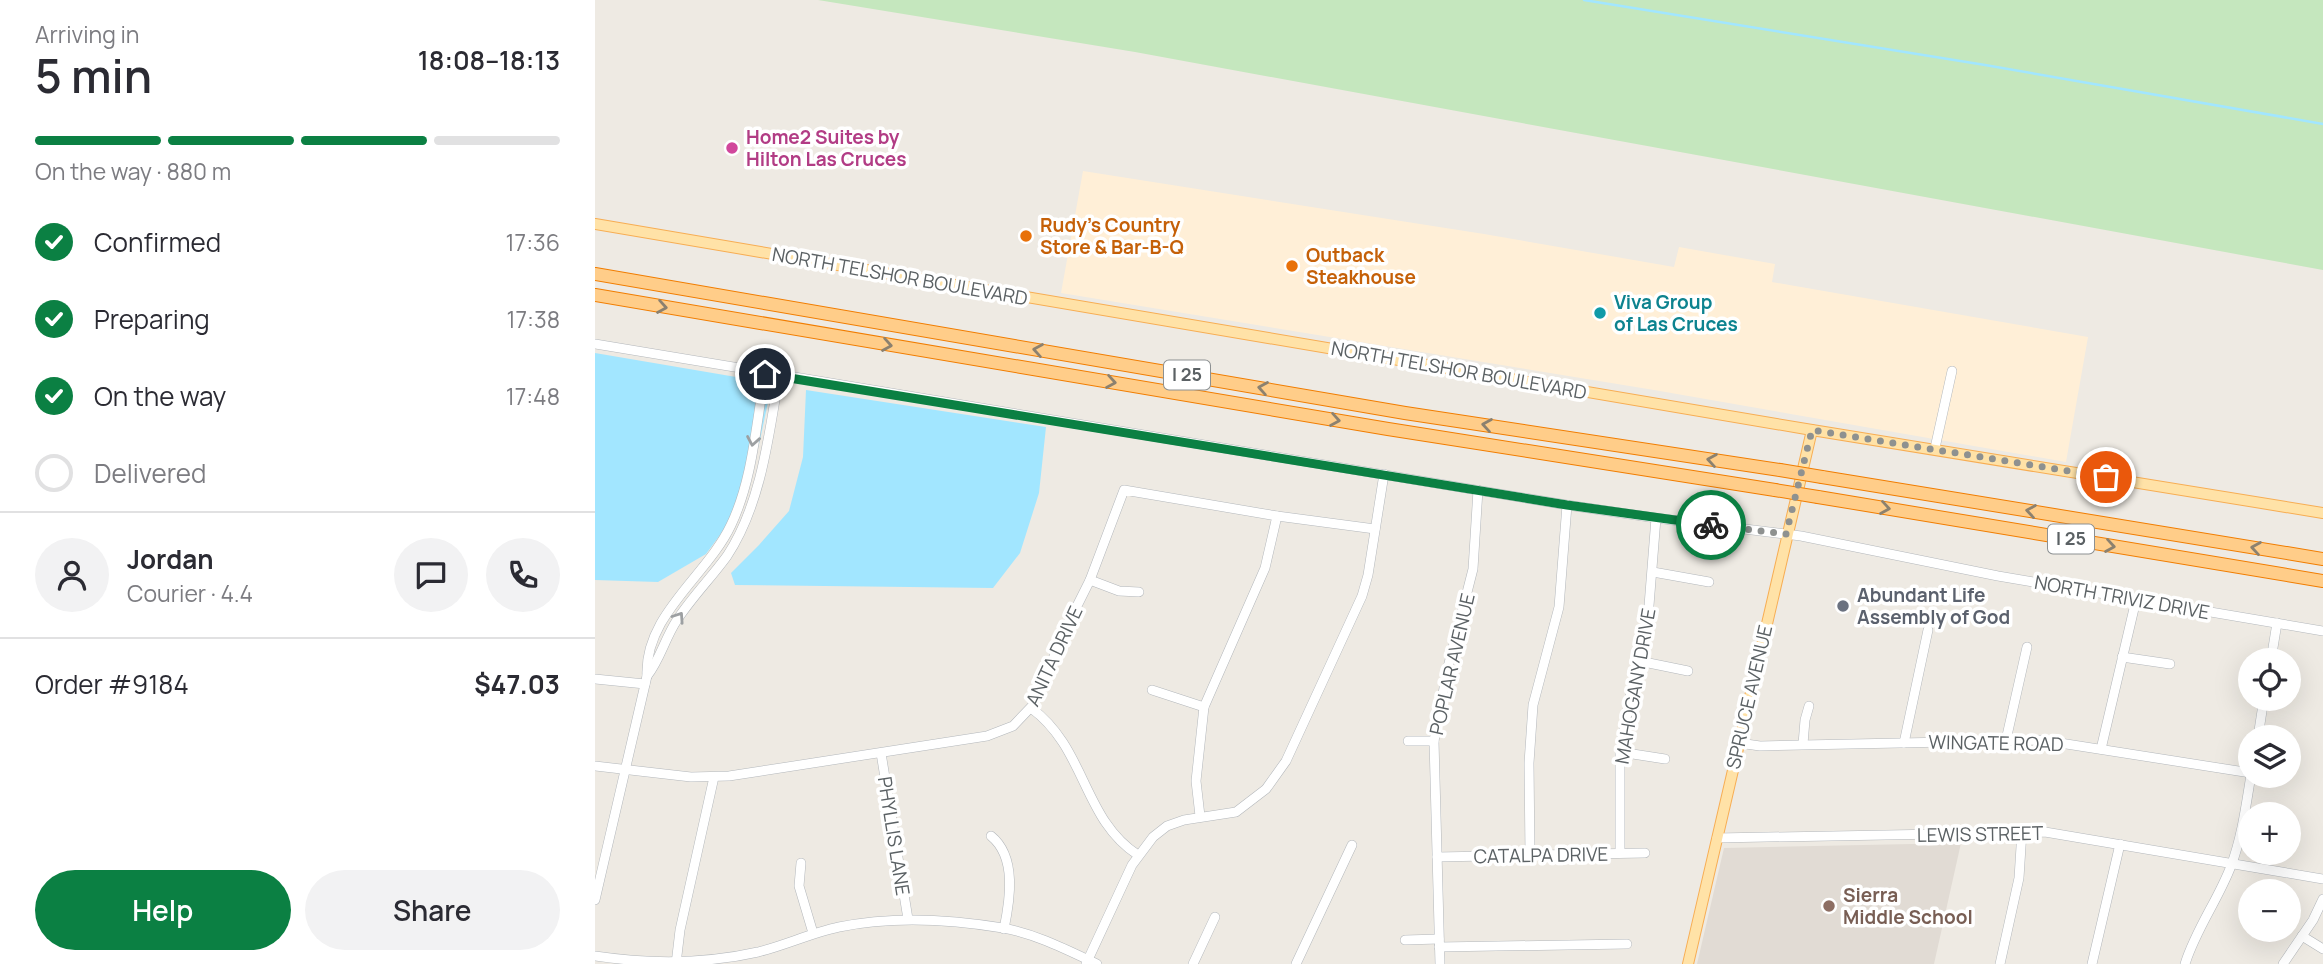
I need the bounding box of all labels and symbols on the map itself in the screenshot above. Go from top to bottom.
place label: Home2 Suites by Hilton Las Cruces [746,124,907,172]
marker: Home2 Suites by Hilton Las Cruces [724,140,740,156]
place label: Rudy's Country Store & Bar-B-Q [1040,212,1184,260]
marker: Rudy's Country Store & Bar-B-Q [1018,228,1034,244]
street label: NORTH TELSHOR BOULEVARD [770,241,1030,311]
place label: Outback Steakhouse [1306,242,1416,290]
marker: Outback Steakhouse [1284,258,1300,274]
place label: Viva Group of Las Cruces [1614,289,1738,337]
one-way arrow [656,299,668,314]
marker: Viva Group of Las Cruces [1592,305,1608,321]
street label: NORTH TELSHOR BOULEVARD [1329,335,1589,405]
one-way arrow [881,336,893,351]
one-way arrow [1033,343,1044,358]
pin [735,344,795,404]
road number: I 25 [1164,360,1210,390]
one-way arrow [1105,374,1117,389]
one-way arrow [1257,381,1269,396]
one-way arrow [1329,412,1341,427]
one-way arrow [1481,418,1493,433]
one-way arrow [746,435,761,447]
pin [2076,447,2136,507]
one-way arrow [1706,453,1718,468]
courier [1676,490,1746,560]
one-way arrow [1879,500,1891,515]
one-way arrow [2025,504,2037,519]
road number: I 25 [2048,524,2094,554]
one-way arrow [2104,538,2116,553]
one-way arrow [2250,541,2262,556]
street label: NORTH TRIVIZ DRIVE [2032,569,2212,625]
place label: Abundant Life Assembly of God [1857,582,2010,630]
street label: POPLAR AVENUE [1423,591,1481,737]
marker: Abundant Life Assembly of God [1835,598,1851,614]
street label: ANITA DRIVE [1019,602,1089,710]
street label: MAHOGANY DRIVE [1608,606,1662,766]
one-way arrow [671,612,683,625]
street label: SPRUCE AVENUE [1720,622,1778,772]
street label: WINGATE ROAD [1928,729,2064,757]
street label: PHYLLIS LANE [872,775,916,897]
street label: LEWIS STREET [1917,820,2044,848]
street label: CATALPA DRIVE [1473,841,1609,869]
place label: Sierra Middle School [1843,882,1973,930]
marker: Sierra Middle School [1821,898,1837,914]

